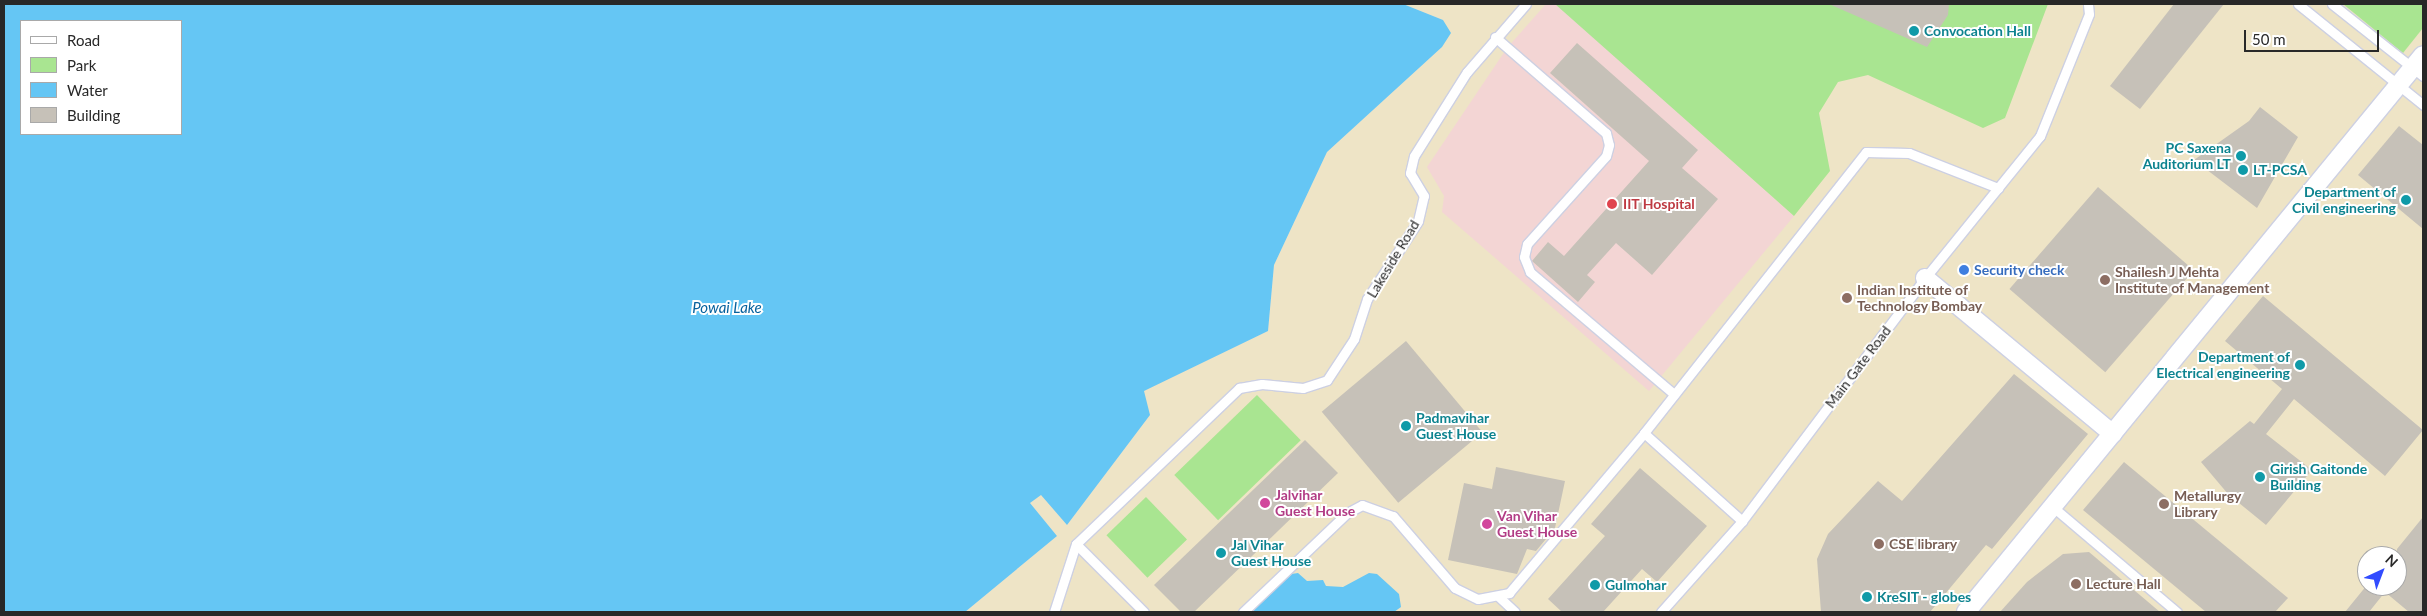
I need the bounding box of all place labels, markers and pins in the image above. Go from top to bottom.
place label: Convocation Hall [1924,23,2031,39]
marker: Convocation Hall [1908,25,1920,37]
place label: PC Saxena Auditorium LT [2143,140,2231,172]
marker: PC Saxena Auditorium LT [2235,150,2247,162]
place label: LT-PCSA [2253,162,2307,178]
marker: LT-PCSA [2237,164,2249,176]
place label: Department of Civil engineering [2292,184,2396,216]
marker: Department of Civil engineering [2400,194,2412,206]
place label: IIT Hospital [1623,196,1695,212]
marker: IIT Hospital [1605,197,1619,211]
place label: Security check [1974,262,2065,278]
marker: Security check [1958,264,1970,276]
place label: Shailesh J Mehta Institute of Management [2115,264,2270,296]
marker: Shailesh J Mehta Institute of Management [2099,274,2111,286]
place label: Indian Institute of Technology Bombay [1857,282,1983,314]
marker: Indian Institute of Technology Bombay [1841,292,1853,304]
place label: Department of Electrical engineering [2156,349,2290,382]
marker: Department of Electrical engineering [2294,359,2306,371]
place label: Padmavihar Guest House [1416,410,1496,442]
marker: Padmavihar Guest House [1400,420,1412,432]
place label: Girish Gaitonde Building [2270,461,2367,494]
marker: Girish Gaitonde Building [2254,471,2266,483]
place label: Jalvihar Guest House [1275,487,1355,520]
place label: Metallurgy Library [2174,488,2242,520]
marker: Jalvihar Guest House [1259,497,1271,509]
marker: Metallurgy Library [2158,498,2170,510]
place label: Van Vihar Guest House [1497,508,1577,540]
marker: Van Vihar Guest House [1481,518,1493,530]
place label: CSE library [1889,536,1957,552]
place label: Jal Vihar Guest House [1231,537,1311,570]
marker: CSE library [1873,538,1885,550]
marker: Jal Vihar Guest House [1215,547,1227,559]
place label: Lecture Hall [2086,576,2161,592]
place label: Gulmohar [1605,577,1666,593]
marker: Lecture Hall [2070,578,2082,590]
marker: Gulmohar [1589,579,1601,591]
place label: KreSIT - globes [1877,589,1972,605]
marker: KreSIT - globes [1861,591,1873,603]

